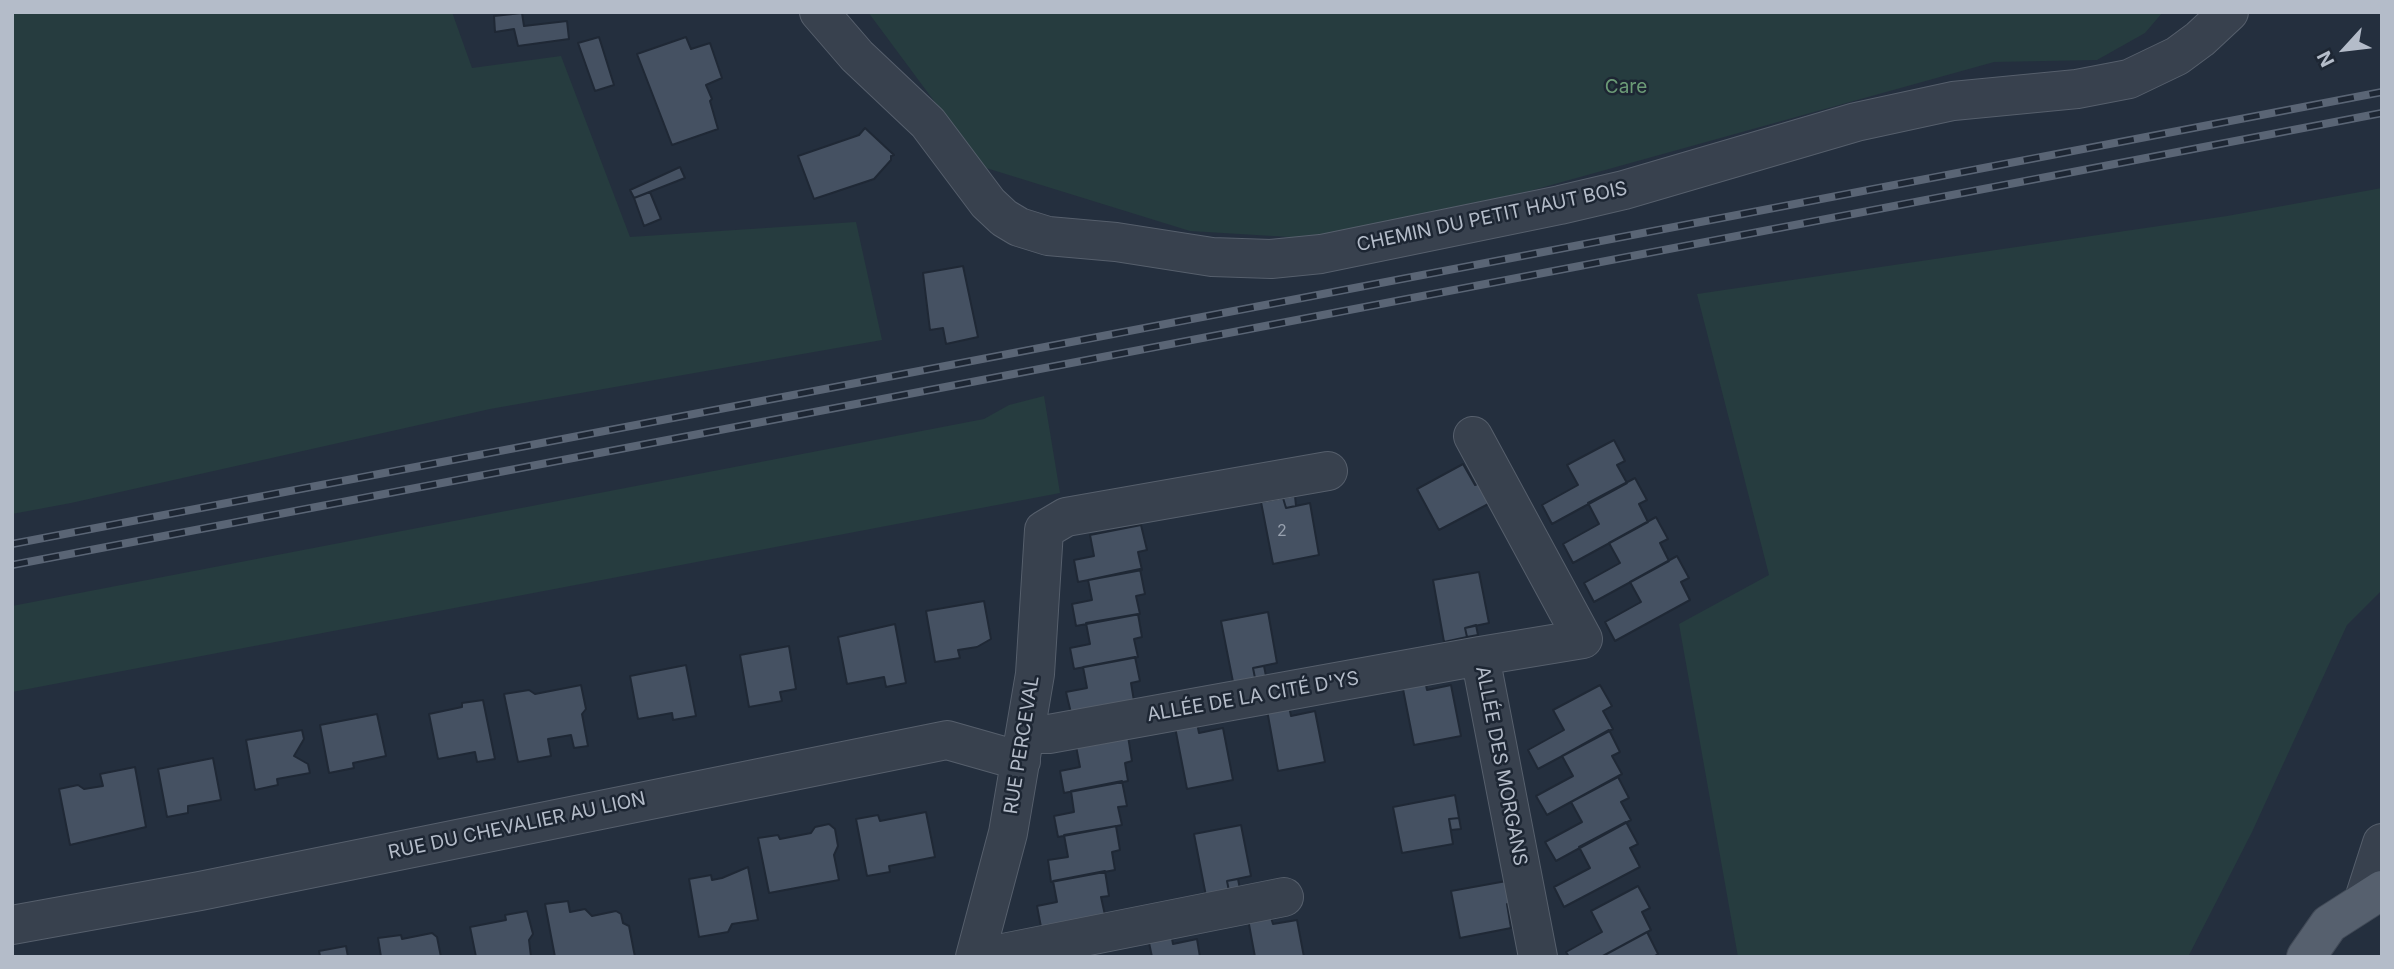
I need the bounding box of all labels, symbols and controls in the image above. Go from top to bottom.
north arrow [2310,14,2380,84]
text: N [2312,47,2339,70]
park label: Care [1605,76,1647,98]
street label: CHEMIN DU PETIT HAUT BOIS [1355,177,1629,257]
house number: 2 [1277,521,1287,541]
street label: ALLÉE DES MORGANS [1470,664,1532,868]
street label: ALLÉE DE LA CITÉ D'YS [1145,667,1361,727]
street label: RUE PERCEVAL [1000,674,1044,816]
street label: RUE DU CHEVALIER AU LION [386,788,648,864]

